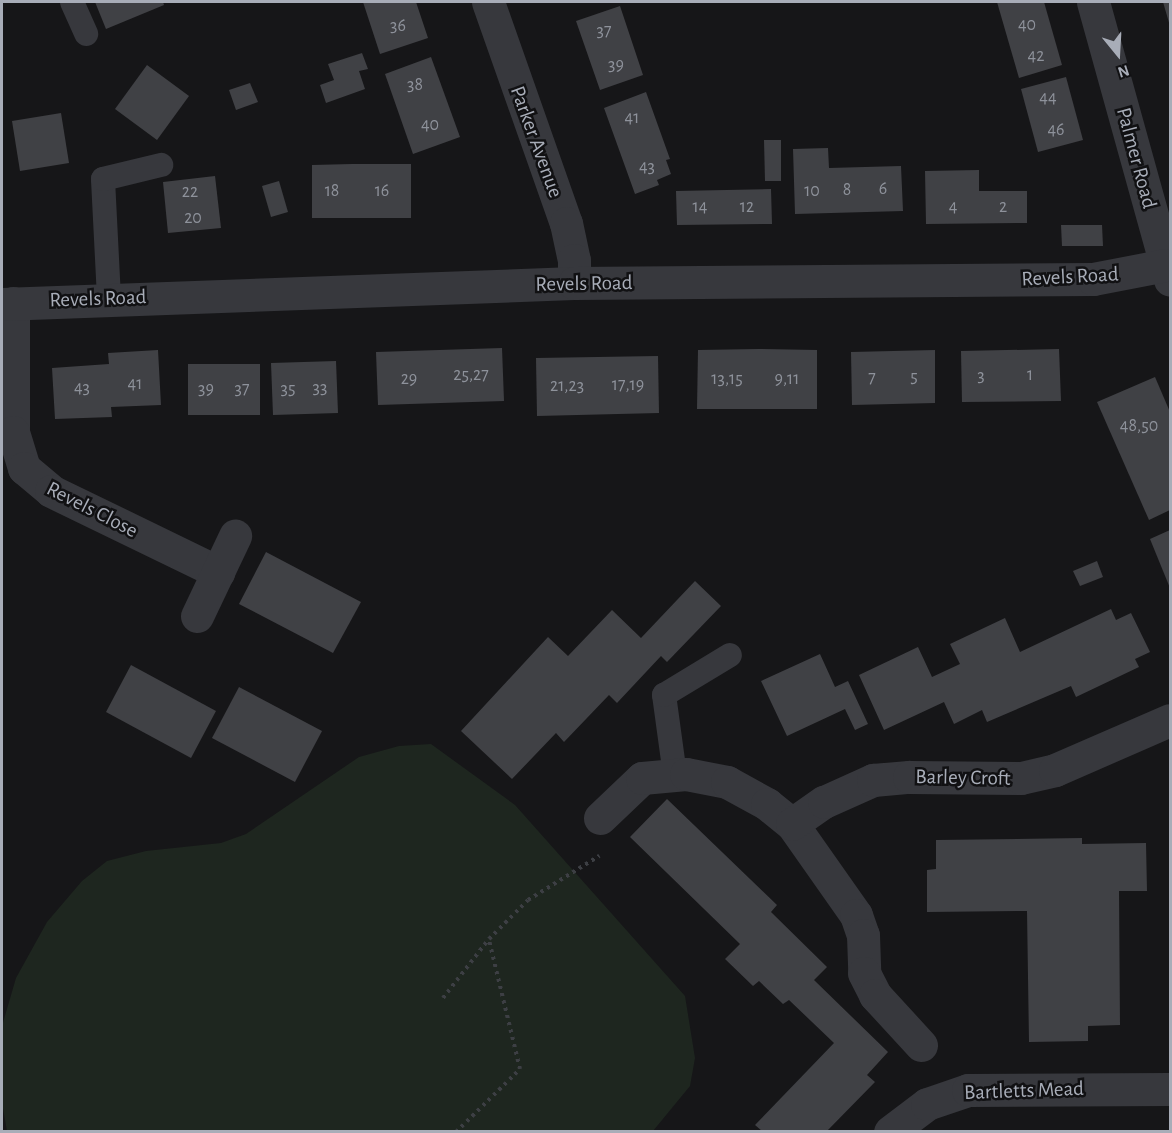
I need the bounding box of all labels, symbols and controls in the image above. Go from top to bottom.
house number: 40 [1018,14,1036,36]
house number: 36 [390,15,406,37]
house number: 37 [597,20,611,42]
north arrow [1088,24,1148,84]
house number: 42 [1028,45,1044,67]
house number: 39 [608,54,624,76]
text: N [1116,62,1131,80]
house number: 38 [407,74,423,96]
street label: Parker Avenue [504,83,568,201]
house number: 44 [1039,87,1057,109]
street label: Palmer Road [1110,105,1162,211]
house number: 41 [625,107,639,129]
house number: 40 [421,114,439,136]
house number: 46 [1047,119,1065,141]
house number: 43 [639,156,655,178]
house number: 6 [879,178,887,200]
house number: 8 [843,179,851,201]
house number: 18 [325,180,339,202]
house number: 16 [375,180,389,202]
house number: 10 [804,180,820,202]
house number: 22 [182,181,198,203]
house number: 14 [693,196,707,218]
house number: 12 [740,196,754,218]
house number: 4 [949,196,957,218]
house number: 2 [999,196,1007,218]
house number: 20 [184,207,202,229]
street label: Revels Road [1021,262,1119,292]
street label: Revels Road [535,271,633,297]
street label: Revels Road [49,285,147,313]
house number: 25,27 [453,364,489,386]
house number: 1 [1027,364,1033,386]
house number: 3 [977,365,985,387]
house number: 5 [910,366,918,388]
house number: 7 [868,367,876,389]
house number: 29 [401,368,417,390]
house number: 13,15 [711,368,743,390]
house number: 9,11 [775,368,799,390]
house number: 41 [128,373,142,395]
house number: 17,19 [612,374,644,396]
house number: 21,23 [550,375,584,397]
house number: 43 [74,377,90,399]
house number: 33 [313,377,327,399]
house number: 39 [198,378,214,400]
house number: 37 [235,378,249,400]
house number: 35 [281,378,295,400]
house number: 48,50 [1120,415,1158,437]
street label: Revels Close [42,476,142,544]
street label: Barley Croft [915,765,1011,791]
street label: Bartletts Mead [964,1076,1084,1106]

